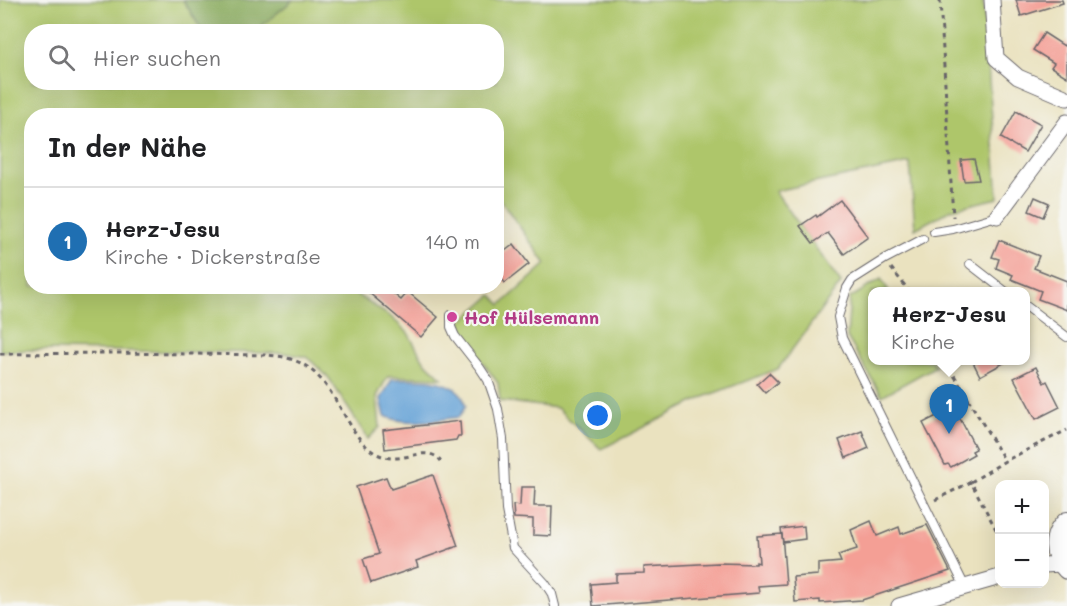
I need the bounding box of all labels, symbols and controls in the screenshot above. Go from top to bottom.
search box [24,24,504,90]
icon: search [45,41,78,74]
text: Hier suchen [93,43,221,72]
text: In der Nähe [48,130,207,164]
text: Herz-Jesu [105,214,220,243]
text: 1 [63,228,72,254]
text: 140 m [425,228,480,254]
text: Kirche · Dickerstraße [105,243,321,269]
popup [868,287,1030,365]
text: Herz-Jesu [891,299,1007,328]
place label: Hof Hülsemann [464,305,599,329]
marker: Hof Hülsemann [445,310,459,324]
text: Kirche [891,328,955,354]
pin: 1 [930,384,968,434]
your location [583,401,612,430]
map controls [995,480,1049,588]
button: + [995,480,1049,534]
button: − [995,534,1049,588]

